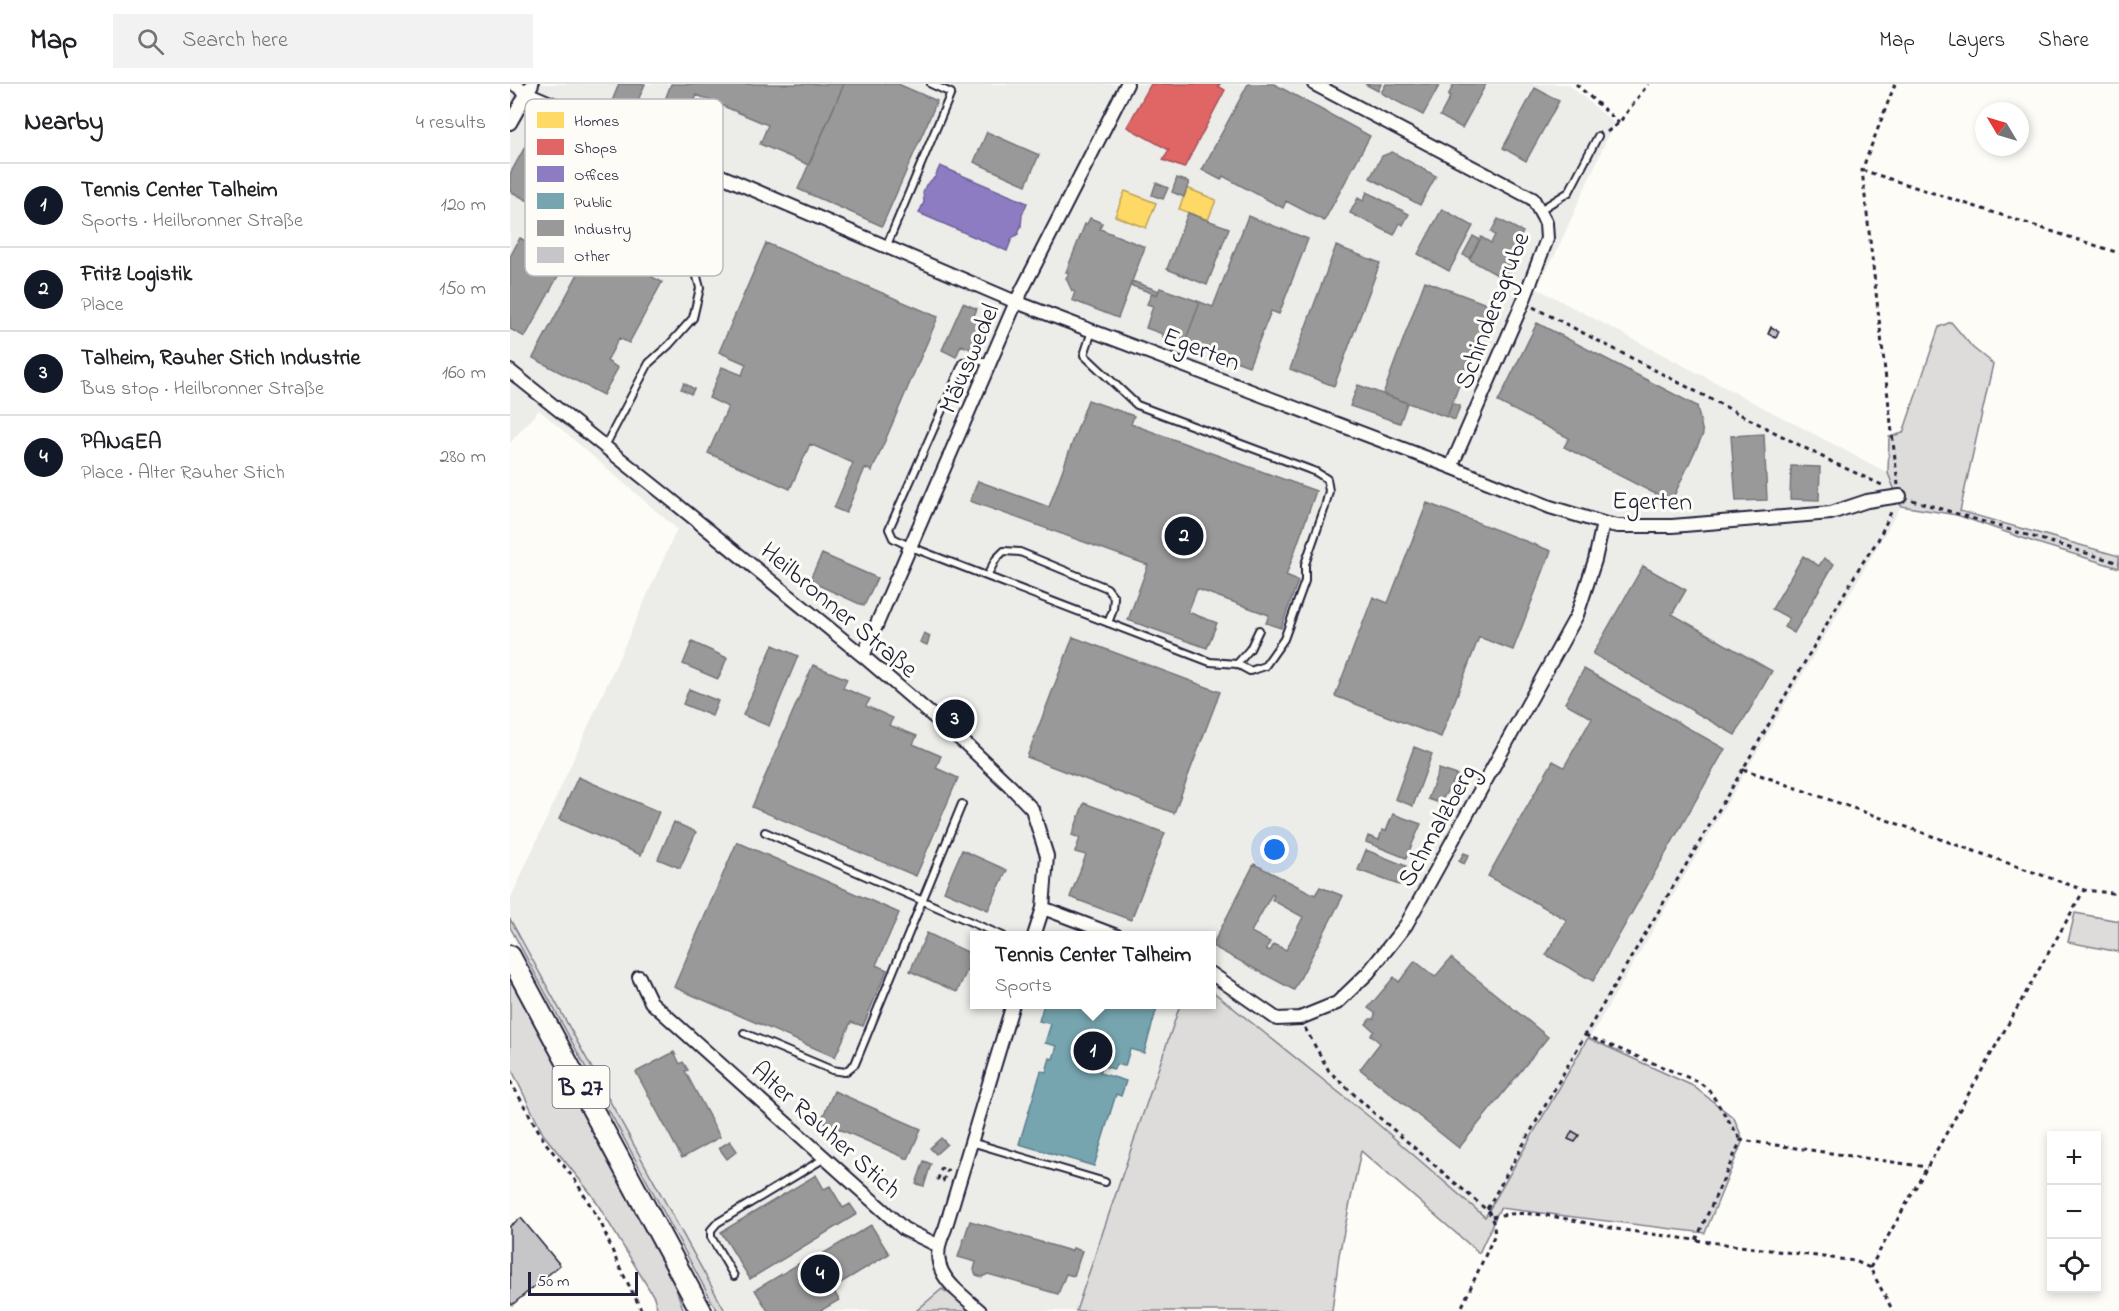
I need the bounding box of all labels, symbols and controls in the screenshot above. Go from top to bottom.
search box [113,14,533,68]
text: Map [30,21,77,62]
icon: search [134,25,167,58]
text: Search here [182,25,288,57]
text: Map [1879,26,1915,56]
text: Layers [1948,26,2005,56]
text: Share [2038,26,2089,56]
legend [525,99,723,276]
north arrow [1975,102,2029,156]
text: Nearby [24,104,103,142]
text: 4 results [416,109,486,138]
text: Homes [574,110,619,134]
text: Shops [574,137,617,161]
text: Offices [574,164,619,188]
text: Tennis Center Talheim [81,175,278,207]
text: 1 [40,191,47,220]
text: 120 m [441,191,486,220]
text: Public [574,191,613,215]
text: Sports · Heilbronner Straße [81,207,303,236]
text: Industry [574,218,631,242]
street label: Schindersgrube [1446,227,1541,395]
text: Other [574,245,610,269]
text: Fritz Logistik [81,259,192,291]
text: 2 [39,275,48,304]
text: 150 m [439,275,486,304]
text: Place [81,291,123,320]
street label: Mäuswedel [931,298,1011,420]
street label: Egerten [1157,319,1245,383]
text: Talheim, Rauher Stich Industrie [81,343,360,375]
text: 3 [39,359,48,388]
text: 160 m [442,359,486,388]
text: Bus stop · Heilbronner Straße [81,375,324,404]
text: PANGEA [81,427,162,459]
text: 4 [39,443,48,472]
text: 280 m [439,443,486,472]
text: Place · Alter Rauher Stich [81,459,285,488]
street label: Egerten [1611,483,1692,523]
pin: 2 [1164,514,1204,558]
street label: Heilbronner Straße [751,534,926,689]
pin: 3 [936,696,974,742]
street label: Schmalzberg [1389,758,1488,895]
your location [1260,835,1289,864]
popup [970,931,1216,1009]
text: Tennis Center Talheim [995,940,1191,972]
text: Sports [995,972,1052,1001]
pin: 1 [1074,1028,1112,1074]
street label: Alter Rauher Stich [741,1053,909,1209]
road number: B 27 [552,1066,610,1108]
map controls [2047,1131,2101,1293]
button: + [2047,1131,2101,1185]
button: − [2047,1185,2101,1239]
button: locate [2047,1239,2101,1293]
pin: 4 [800,1252,840,1296]
scale bar [528,1269,638,1296]
text: 50 m [537,1270,569,1294]

